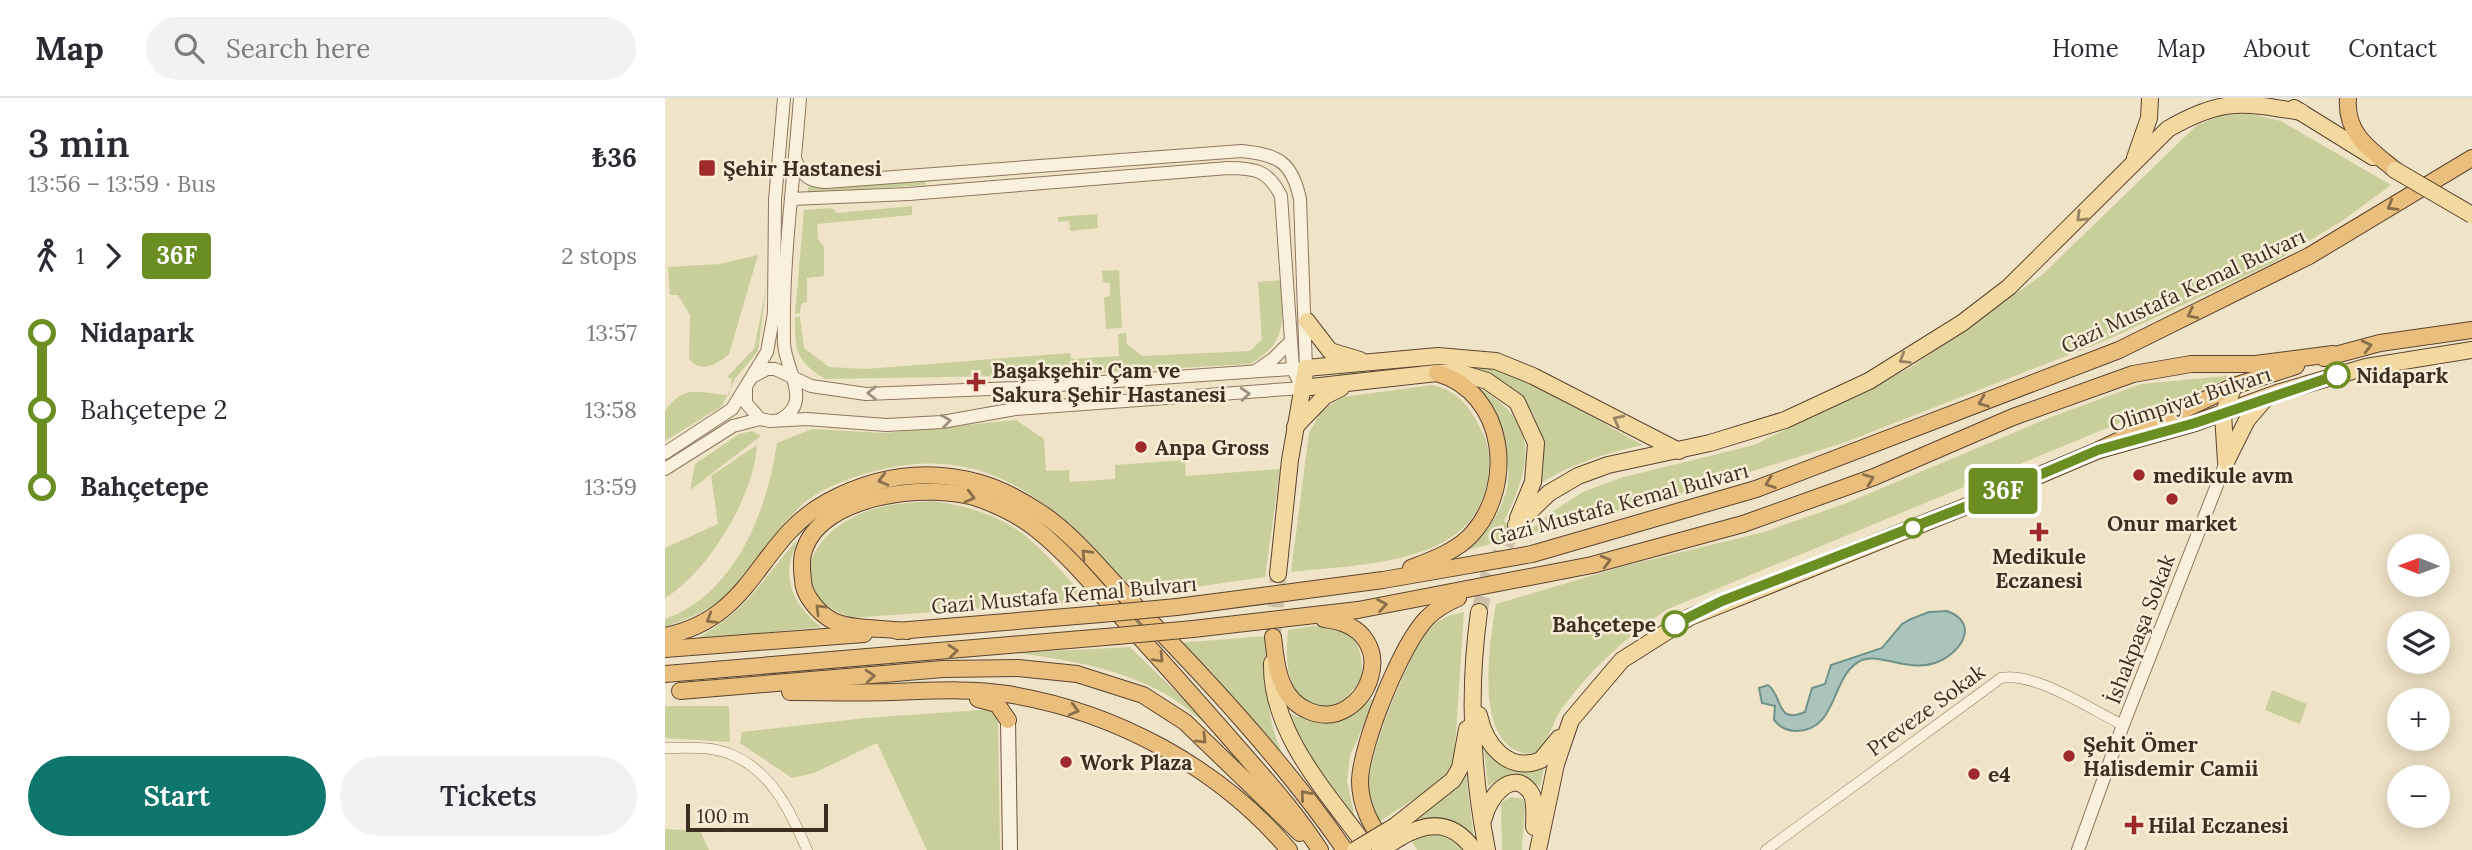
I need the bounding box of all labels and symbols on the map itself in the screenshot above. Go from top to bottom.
place label: Şehir Hastanesi [723,155,882,182]
marker: Şehir Hastanesi [697,158,717,178]
one-way arrow [2387,198,2400,211]
one-way arrow [2076,208,2089,221]
street label: Gazi Mustafa Kemal Bulvarı [2057,222,2310,360]
one-way arrow [2187,305,2199,319]
one-way arrow [2361,340,2373,354]
one-way arrow [1899,351,1912,364]
place label: Başakşehir Çam ve Sakura Şehir Hastanesi [992,357,1226,408]
street label: Olimpiyat Bulvarı [2106,360,2274,438]
marker: Nidapark [2324,362,2350,388]
place label: Nidapark [2356,362,2449,389]
marker: Başakşehir Çam ve Sakura Şehir Hastanesi [966,372,986,392]
one-way arrow [866,385,876,401]
one-way arrow [1240,386,1251,401]
one-way arrow [1978,394,1990,408]
one-way arrow [940,413,952,428]
one-way arrow [1613,414,1625,428]
place label: Anpa Gross [1155,434,1269,461]
marker: Anpa Gross [1133,439,1149,455]
street label: Gazi Mustafa Kemal Bulvarı [1487,456,1751,552]
place label: medikule avm [2153,462,2293,489]
marker: medikule avm [2131,467,2147,483]
line badge: 36F [1963,468,2043,514]
one-way arrow [877,472,889,486]
one-way arrow [1863,473,1875,487]
one-way arrow [1765,475,1777,489]
one-way arrow [964,488,976,503]
marker: Onur market [2164,491,2180,507]
place label: Onur market [2107,510,2237,537]
unlabelled marker [1903,518,1923,538]
marker: Medikule Eczanesi [2031,524,2047,540]
north arrow [2387,534,2450,597]
place label: Medikule Eczanesi [1992,543,2086,594]
one-way arrow [1082,550,1094,562]
street label: İshakpaşa Sokak [2099,550,2181,708]
one-way arrow [1599,555,1611,569]
street label: Gazi Mustafa Kemal Bulvarı [930,570,1198,620]
one-way arrow [1376,598,1388,613]
one-way arrow [815,604,828,617]
one-way arrow [705,610,718,623]
place label: Bahçetepe [1552,611,1656,638]
marker: Bahçetepe [1662,611,1688,637]
one-way arrow [947,643,959,658]
one-way arrow [1151,650,1163,663]
street label: Preveze Sokak [1861,658,1991,762]
one-way arrow [865,669,876,684]
one-way arrow [1068,702,1080,717]
one-way arrow [1194,730,1207,743]
place label: Şehit Ömer Halisdemir Camii [2083,731,2259,782]
marker: Şehit Ömer Halisdemir Camii [2061,748,2077,764]
place label: Work Plaza [1080,749,1192,776]
marker: Work Plaza [1058,754,1074,770]
place label: e4 [1988,761,2011,788]
marker: e4 [1966,766,1982,782]
one-way arrow [1301,790,1313,803]
scale bar [686,801,828,833]
place label: Hilal Eczanesi [2148,812,2289,839]
marker: Hilal Eczanesi [2126,817,2142,833]

